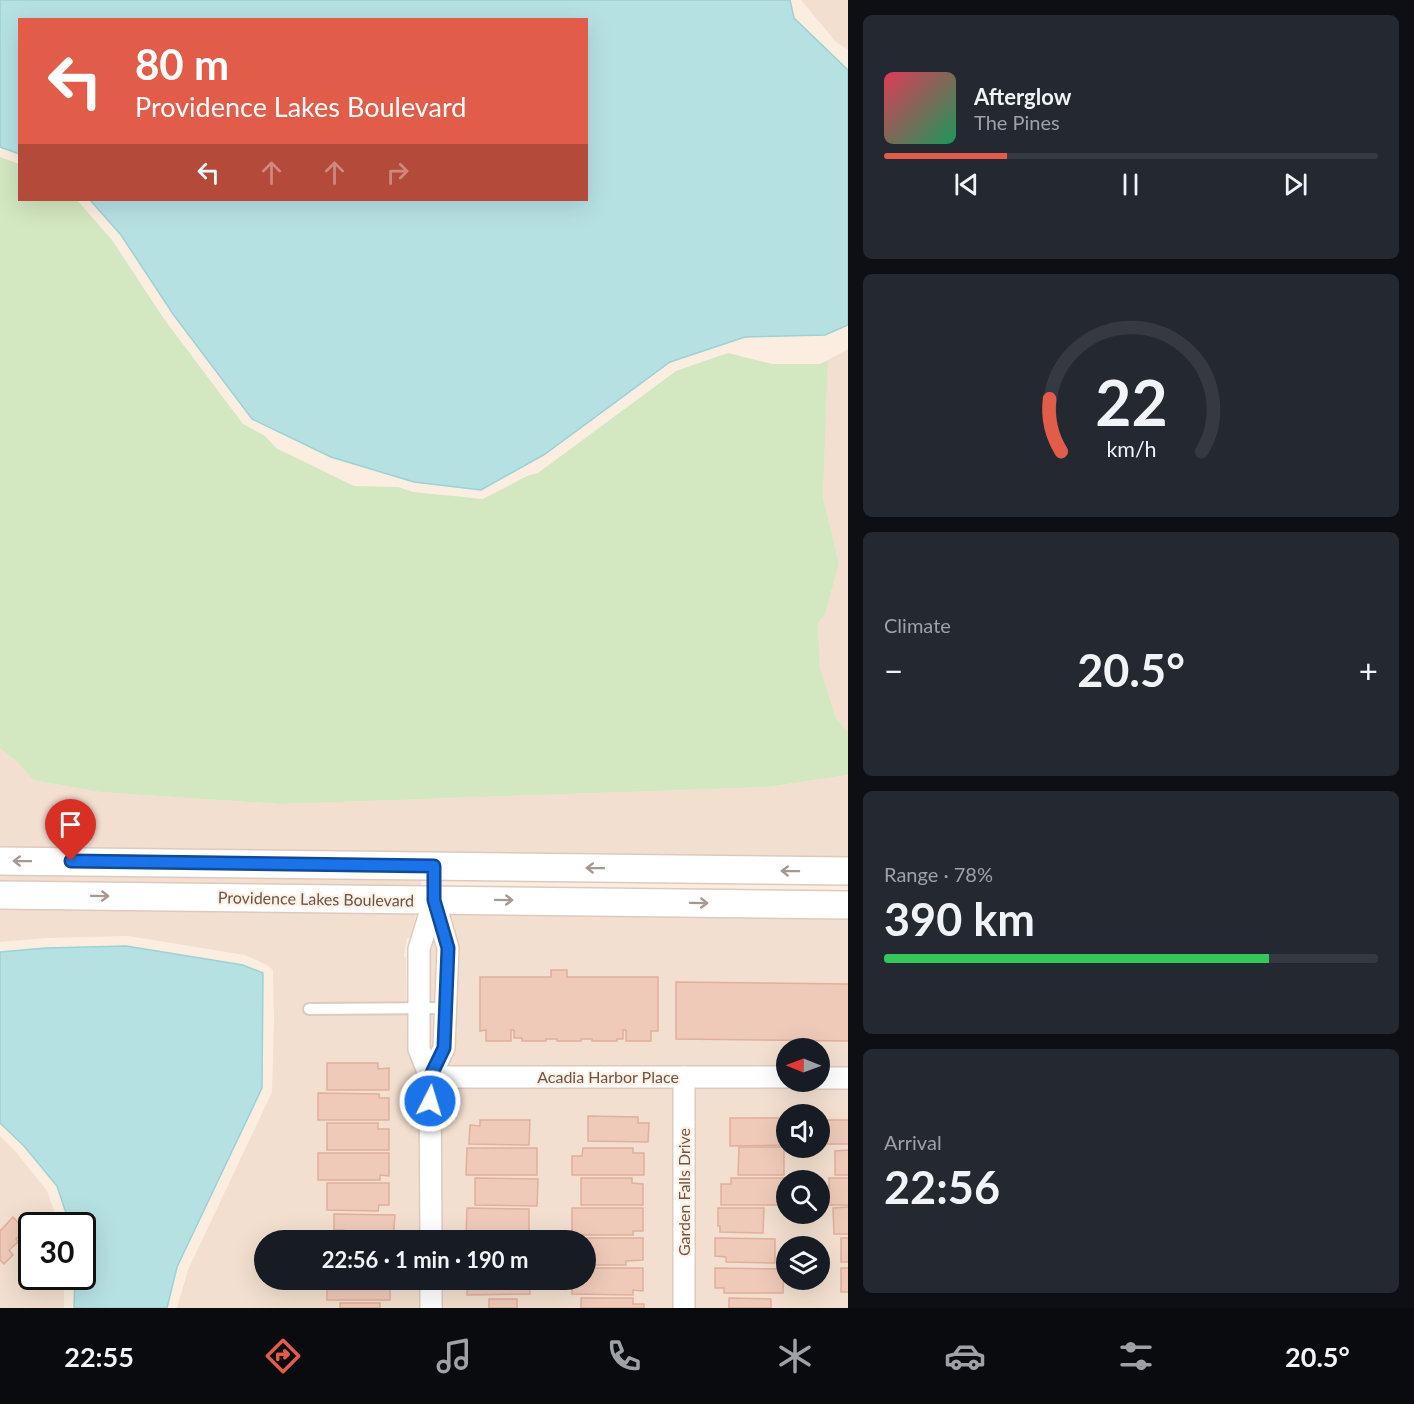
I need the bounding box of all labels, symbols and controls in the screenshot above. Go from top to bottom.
text: 80 m [135,39,229,89]
icon: left [36,42,114,120]
text: Afterglow [974,83,1071,110]
text: Providence Lakes Boulevard [135,90,466,123]
text: The Pines [974,110,1060,134]
icon: left [192,156,225,189]
icon: ahead [255,156,288,189]
icon: ahead [318,156,351,189]
icon: right [381,156,414,189]
icon: previous [950,168,983,201]
icon: pause [1114,168,1147,201]
icon: next [1279,168,1312,201]
text: 22 [1095,365,1167,440]
text: km/h [1106,437,1156,463]
text: Climate [884,613,951,637]
text: 20.5° [1077,643,1185,697]
text: − [884,650,903,690]
text: + [1359,650,1378,690]
pin [45,799,96,861]
icon: arrive [54,808,87,841]
one-way arrow [13,855,33,867]
one-way arrow [586,862,606,874]
text: Range · 78% [884,862,993,886]
one-way arrow [781,865,801,877]
street label: Providence Lakes Boulevard [218,887,414,910]
one-way arrow [90,890,110,902]
text: 390 km [884,892,1035,946]
one-way arrow [494,894,514,906]
one-way arrow [689,897,709,908]
north arrow [776,1038,830,1092]
map controls [776,1038,830,1290]
street label: Acadia Harbor Place [537,1067,679,1086]
position arrow [398,1069,462,1133]
button: sound [776,1104,830,1158]
street label: Garden Falls Drive [674,1128,693,1256]
text: Arrival [884,1130,942,1154]
text: 22:56 [884,1160,1000,1214]
button: search [776,1170,830,1224]
speed limit sign: 30 [18,1212,96,1290]
button: layers [776,1236,830,1290]
text: 22:56 · 1 min · 190 m [322,1246,528,1273]
icon: directions [262,1335,304,1377]
icon: music [433,1335,475,1377]
icon: phone [603,1335,645,1377]
icon: climate [774,1335,816,1377]
icon: car [944,1335,986,1377]
icon: filters [1115,1335,1157,1377]
text: 22:55 [64,1340,134,1373]
text: 20.5° [1285,1340,1350,1373]

